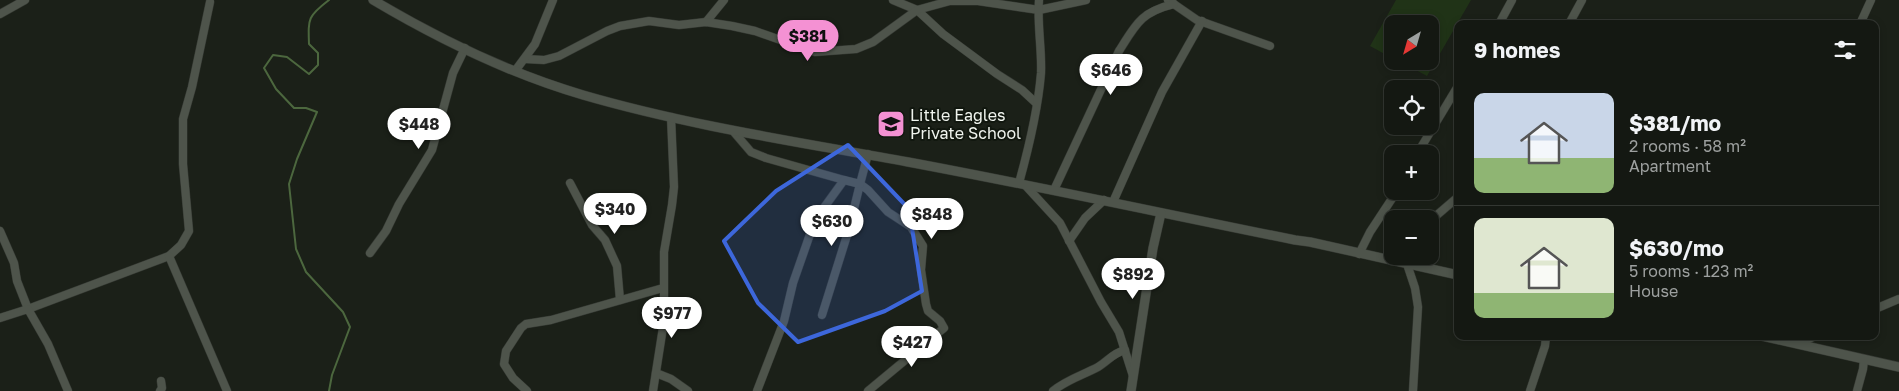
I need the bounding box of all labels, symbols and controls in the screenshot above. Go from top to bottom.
north arrow [1384,15,1439,70]
map controls [1384,15,1439,265]
pin: $381 [778,20,838,62]
text: $381 [789,26,827,46]
icon: filters [1831,36,1859,64]
text: 9 homes [1474,37,1560,63]
pin: $646 [1081,54,1141,96]
text: $646 [1090,60,1132,80]
button: locate [1384,80,1439,135]
place label: Little Eagles Private School [910,105,1021,143]
pin: $448 [389,108,449,150]
school or university icon: Little Eagles Private School [876,109,906,139]
text: $381/mo [1629,110,1721,136]
icon: home [1514,113,1574,173]
text: $448 [399,114,439,134]
text: 2 rooms · 58 m² [1629,136,1746,156]
button: + [1384,145,1439,200]
text: Apartment [1629,156,1711,176]
pin: $340 [585,192,645,235]
pin: $848 [902,198,962,240]
text: $340 [595,199,635,219]
pin: $630 [802,204,862,247]
text: $848 [911,204,953,224]
button: − [1384,210,1439,265]
text: $630 [811,211,853,231]
text: $630/mo [1629,235,1724,261]
icon: home [1514,238,1574,298]
pin: $892 [1103,258,1163,300]
text: 5 rooms · 123 m² [1629,261,1753,281]
text: $892 [1113,264,1153,284]
text: House [1629,281,1678,301]
pin: $977 [642,296,702,339]
text: $977 [653,303,691,323]
pin: $427 [882,326,942,368]
text: $427 [892,332,932,352]

